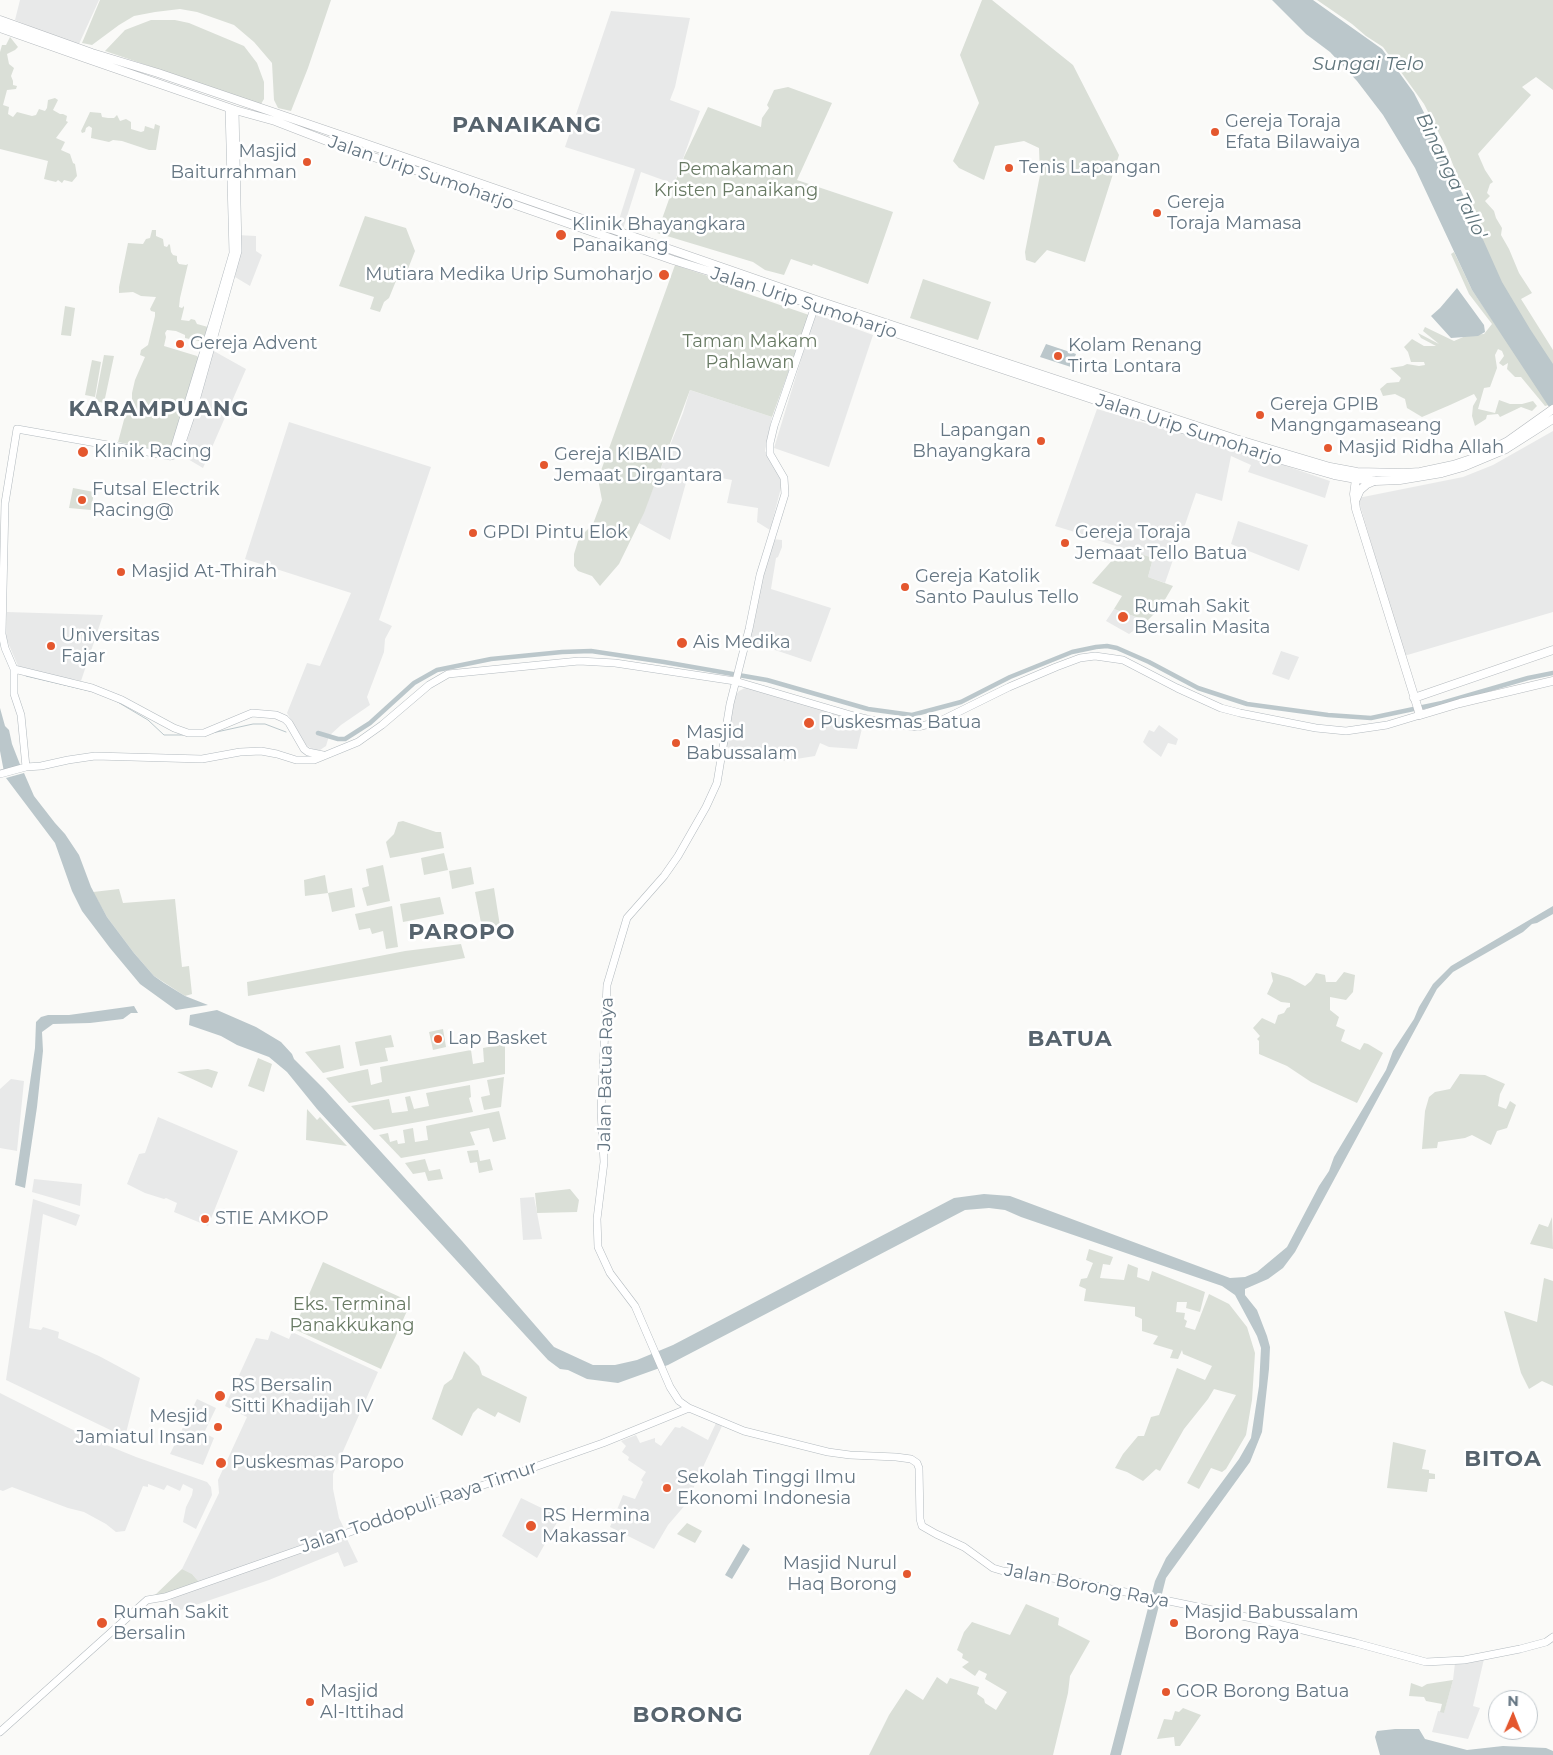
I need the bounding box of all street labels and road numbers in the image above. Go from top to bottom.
street label: Jalan Urip Sumoharjo [325,131,517,215]
street label: Jalan Urip Sumoharjo [708,263,900,343]
street label: Jalan Urip Sumoharjo [1093,390,1285,470]
street label: Jalan Batua Raya [594,997,618,1151]
street label: Jalan Toddopuli Raya Timur [298,1456,540,1558]
street label: Jalan Borong Raya [1003,1559,1171,1613]

